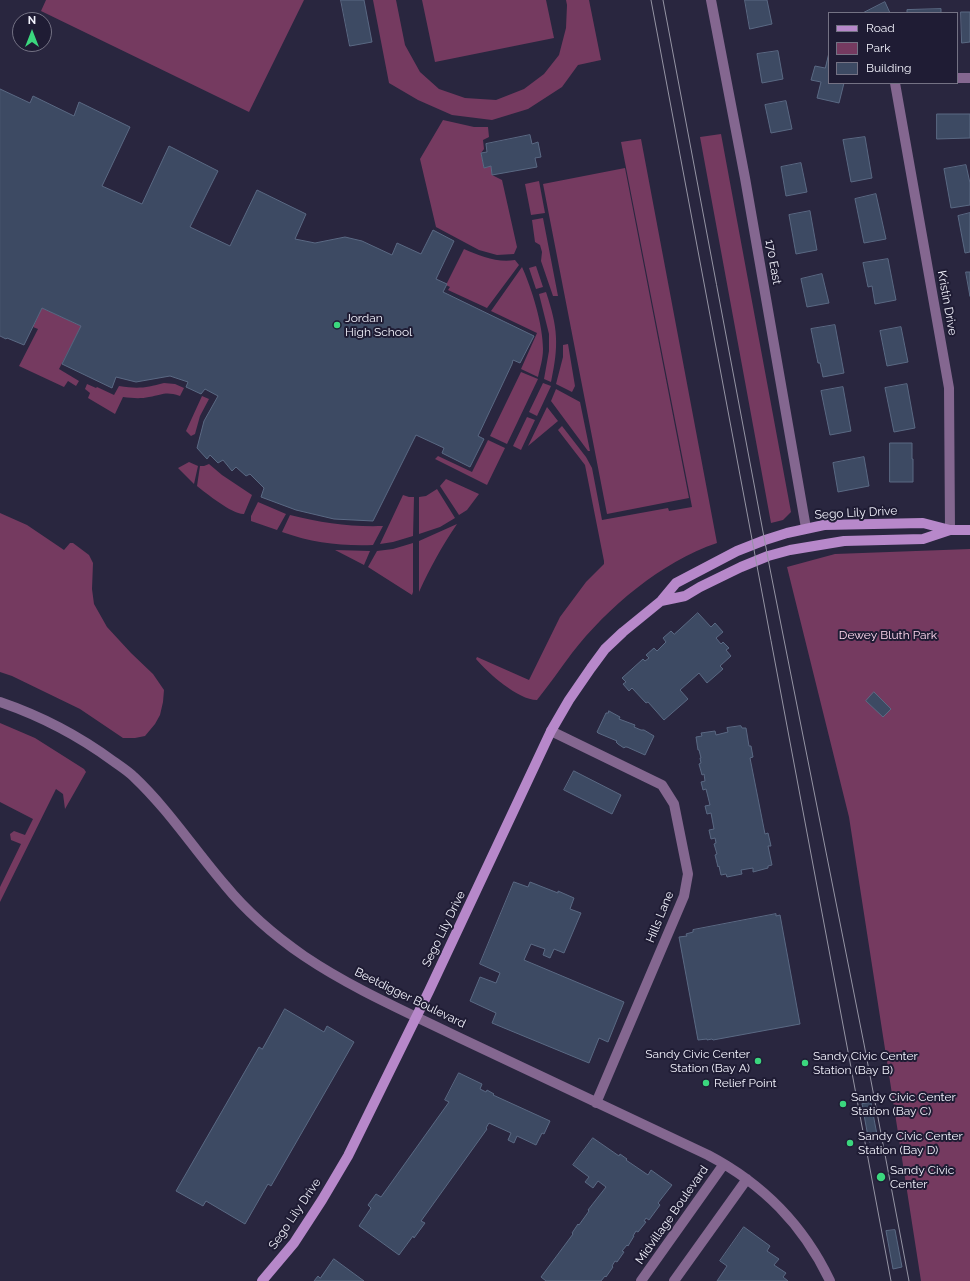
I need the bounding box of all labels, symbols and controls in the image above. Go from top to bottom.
north arrow [12,12,52,52]
legend [828,12,958,84]
text: N [28,14,36,27]
text: Road [866,21,895,35]
text: Park [866,41,891,55]
text: Building [866,61,912,75]
street label: 170 East [762,238,784,286]
street label: Kristin Drive [934,269,960,337]
place label: Jordan High School [345,311,412,339]
marker: Jordan High School [332,320,342,330]
street label: Sego Lily Drive [814,504,898,522]
park label: Dewey Bluth Park [839,628,937,642]
street label: Sego Lily Drive [419,889,469,969]
street label: Hills Lane [643,889,677,945]
street label: Beetdigger Boulevard [352,965,468,1031]
place label: Sandy Civic Center Station (Bay A) [645,1047,750,1075]
place label: Sandy Civic Center Station (Bay B) [813,1049,918,1077]
marker: Sandy Civic Center Station (Bay A) [753,1056,763,1066]
marker: Sandy Civic Center Station (Bay B) [800,1058,810,1068]
place label: Relief Point [714,1076,777,1090]
marker: Relief Point [701,1078,711,1088]
place label: Sandy Civic Center Station (Bay C) [851,1090,956,1118]
marker: Sandy Civic Center Station (Bay C) [838,1099,848,1109]
place label: Sandy Civic Center Station (Bay D) [858,1129,963,1157]
marker: Sandy Civic Center Station (Bay D) [845,1138,855,1148]
street label: Midvillage Boulevard [633,1163,711,1267]
place label: Sandy Civic Center [890,1163,954,1191]
marker: Sandy Civic Center [875,1171,887,1183]
street label: Sego Lily Drive [266,1176,324,1252]

